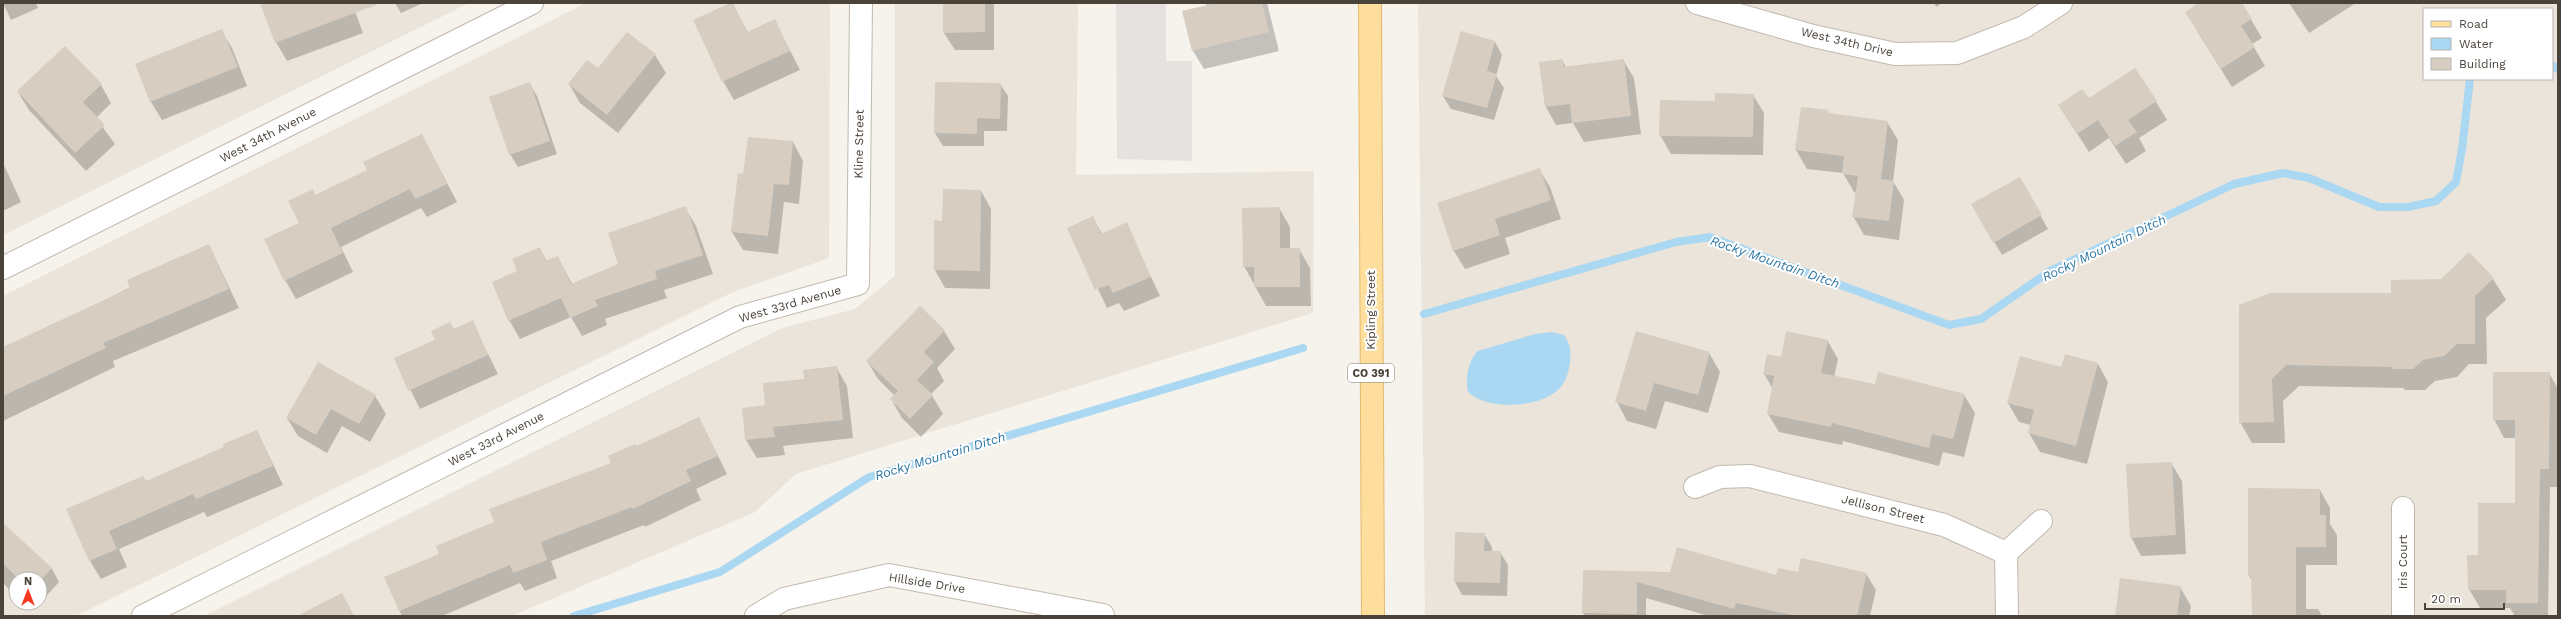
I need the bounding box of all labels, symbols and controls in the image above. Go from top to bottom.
legend [2423,8,2553,80]
text: Road [2459,17,2488,31]
street label: West 34th Drive [1800,25,1895,59]
text: Water [2459,37,2494,51]
text: Building [2459,57,2506,71]
street label: West 34th Avenue [217,105,319,165]
street label: Kline Street [851,109,867,179]
water label: Rocky Mountain Ditch [2040,211,2168,284]
water label: Rocky Mountain Ditch [1708,233,1842,291]
street label: Kipling Street [1364,270,1378,350]
street label: West 33rd Avenue [737,283,843,325]
road number: CO 391 [1348,364,1394,382]
street label: West 33rd Avenue [446,409,546,469]
water label: Rocky Mountain Ditch [873,429,1007,483]
street label: Jellison Street [1840,492,1926,526]
street label: Iris Court [2396,535,2410,589]
street label: Hillside Drive [888,570,966,596]
north arrow [8,571,48,611]
text: N [24,575,32,588]
scale bar [2425,585,2504,611]
text: 20 m [2431,592,2461,606]

